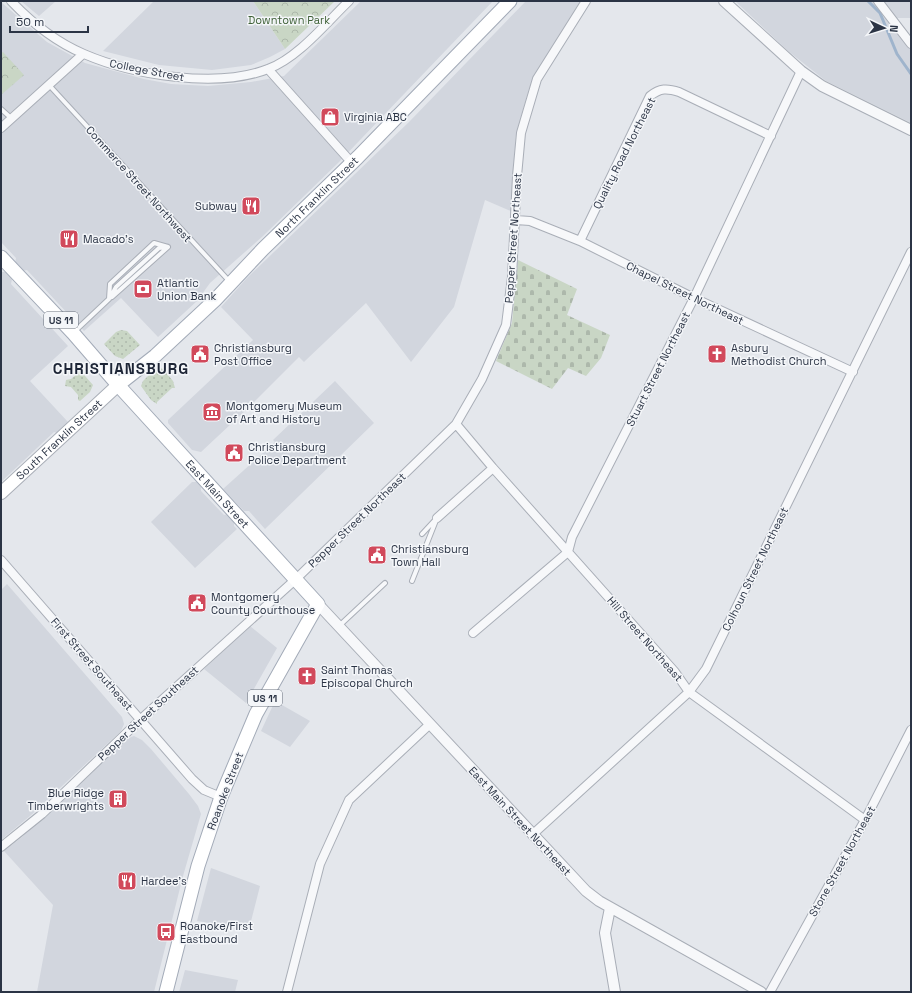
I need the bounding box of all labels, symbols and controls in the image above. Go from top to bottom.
scale bar [10,8,88,34]
north arrow [864,8,904,48]
park label: Downtown Park [248,13,330,27]
text: 50 m [16,14,44,30]
text: N [887,25,901,33]
street label: College Street [108,56,186,84]
street label: Quality Road Northeast [590,95,658,211]
shop icon: Virginia ABC [319,106,341,128]
place label: Virginia ABC [344,110,407,124]
street label: Commerce Street Northwest [83,123,195,245]
street label: North Franklin Street [272,153,361,240]
street label: Pepper Street Northeast [501,172,525,304]
restaurant icon: Subway [240,195,262,217]
place label: Subway [195,199,237,213]
restaurant icon: Macado's [58,228,80,250]
place label: Macado's [83,232,134,246]
street label: Chapel Street Northeast [624,258,746,328]
place label: Atlantic Union Bank [157,276,216,303]
bank icon: Atlantic Union Bank [132,278,154,300]
street label: Stuart Street Northeast [623,309,693,429]
road number: US 11 [44,312,78,328]
place label: Christiansburg Post Office [214,341,292,368]
place label: Asbury Methodist Church [731,341,826,368]
public building icon: Christiansburg Post Office [189,343,211,365]
church icon: Asbury Methodist Church [706,343,728,365]
district label: CHRISTIANSBURG [53,359,189,378]
street label: South Franklin Street [13,396,105,483]
place label: Montgomery Museum of Art and History [226,399,342,426]
museum icon: Montgomery Museum of Art and History [201,401,223,423]
place label: Christiansburg Police Department [248,440,347,467]
public building icon: Christiansburg Police Department [223,442,245,464]
street label: East Main Street [183,457,252,531]
street label: Pepper Street Northeast [305,470,409,570]
street label: Colhoun Street Northeast [719,505,791,633]
place label: Christiansburg Town Hall [391,542,469,569]
public building icon: Christiansburg Town Hall [366,544,388,566]
place label: Montgomery County Courthouse [211,590,315,617]
public building icon: Montgomery County Courthouse [186,592,208,614]
street label: Hill Street Northeast [604,594,686,684]
street label: First Street Southeast [48,615,136,713]
street label: Pepper Street Southeast [95,663,201,763]
place label: Saint Thomas Episcopal Church [321,663,413,690]
church icon: Saint Thomas Episcopal Church [296,665,318,687]
road number: US 11 [248,690,282,706]
street label: Roanoke Street [204,750,246,832]
street label: East Main Street Northeast [466,764,574,878]
place label: Blue Ridge Timberwrights [28,786,104,813]
building icon: Blue Ridge Timberwrights [107,788,129,810]
street label: Stone Street Northeast [806,803,878,919]
restaurant icon: Hardee's [116,870,138,892]
place label: Hardee's [141,874,187,888]
place label: Roanoke/First Eastbound [180,919,253,946]
bus stop icon: Roanoke/First Eastbound [155,921,177,943]

